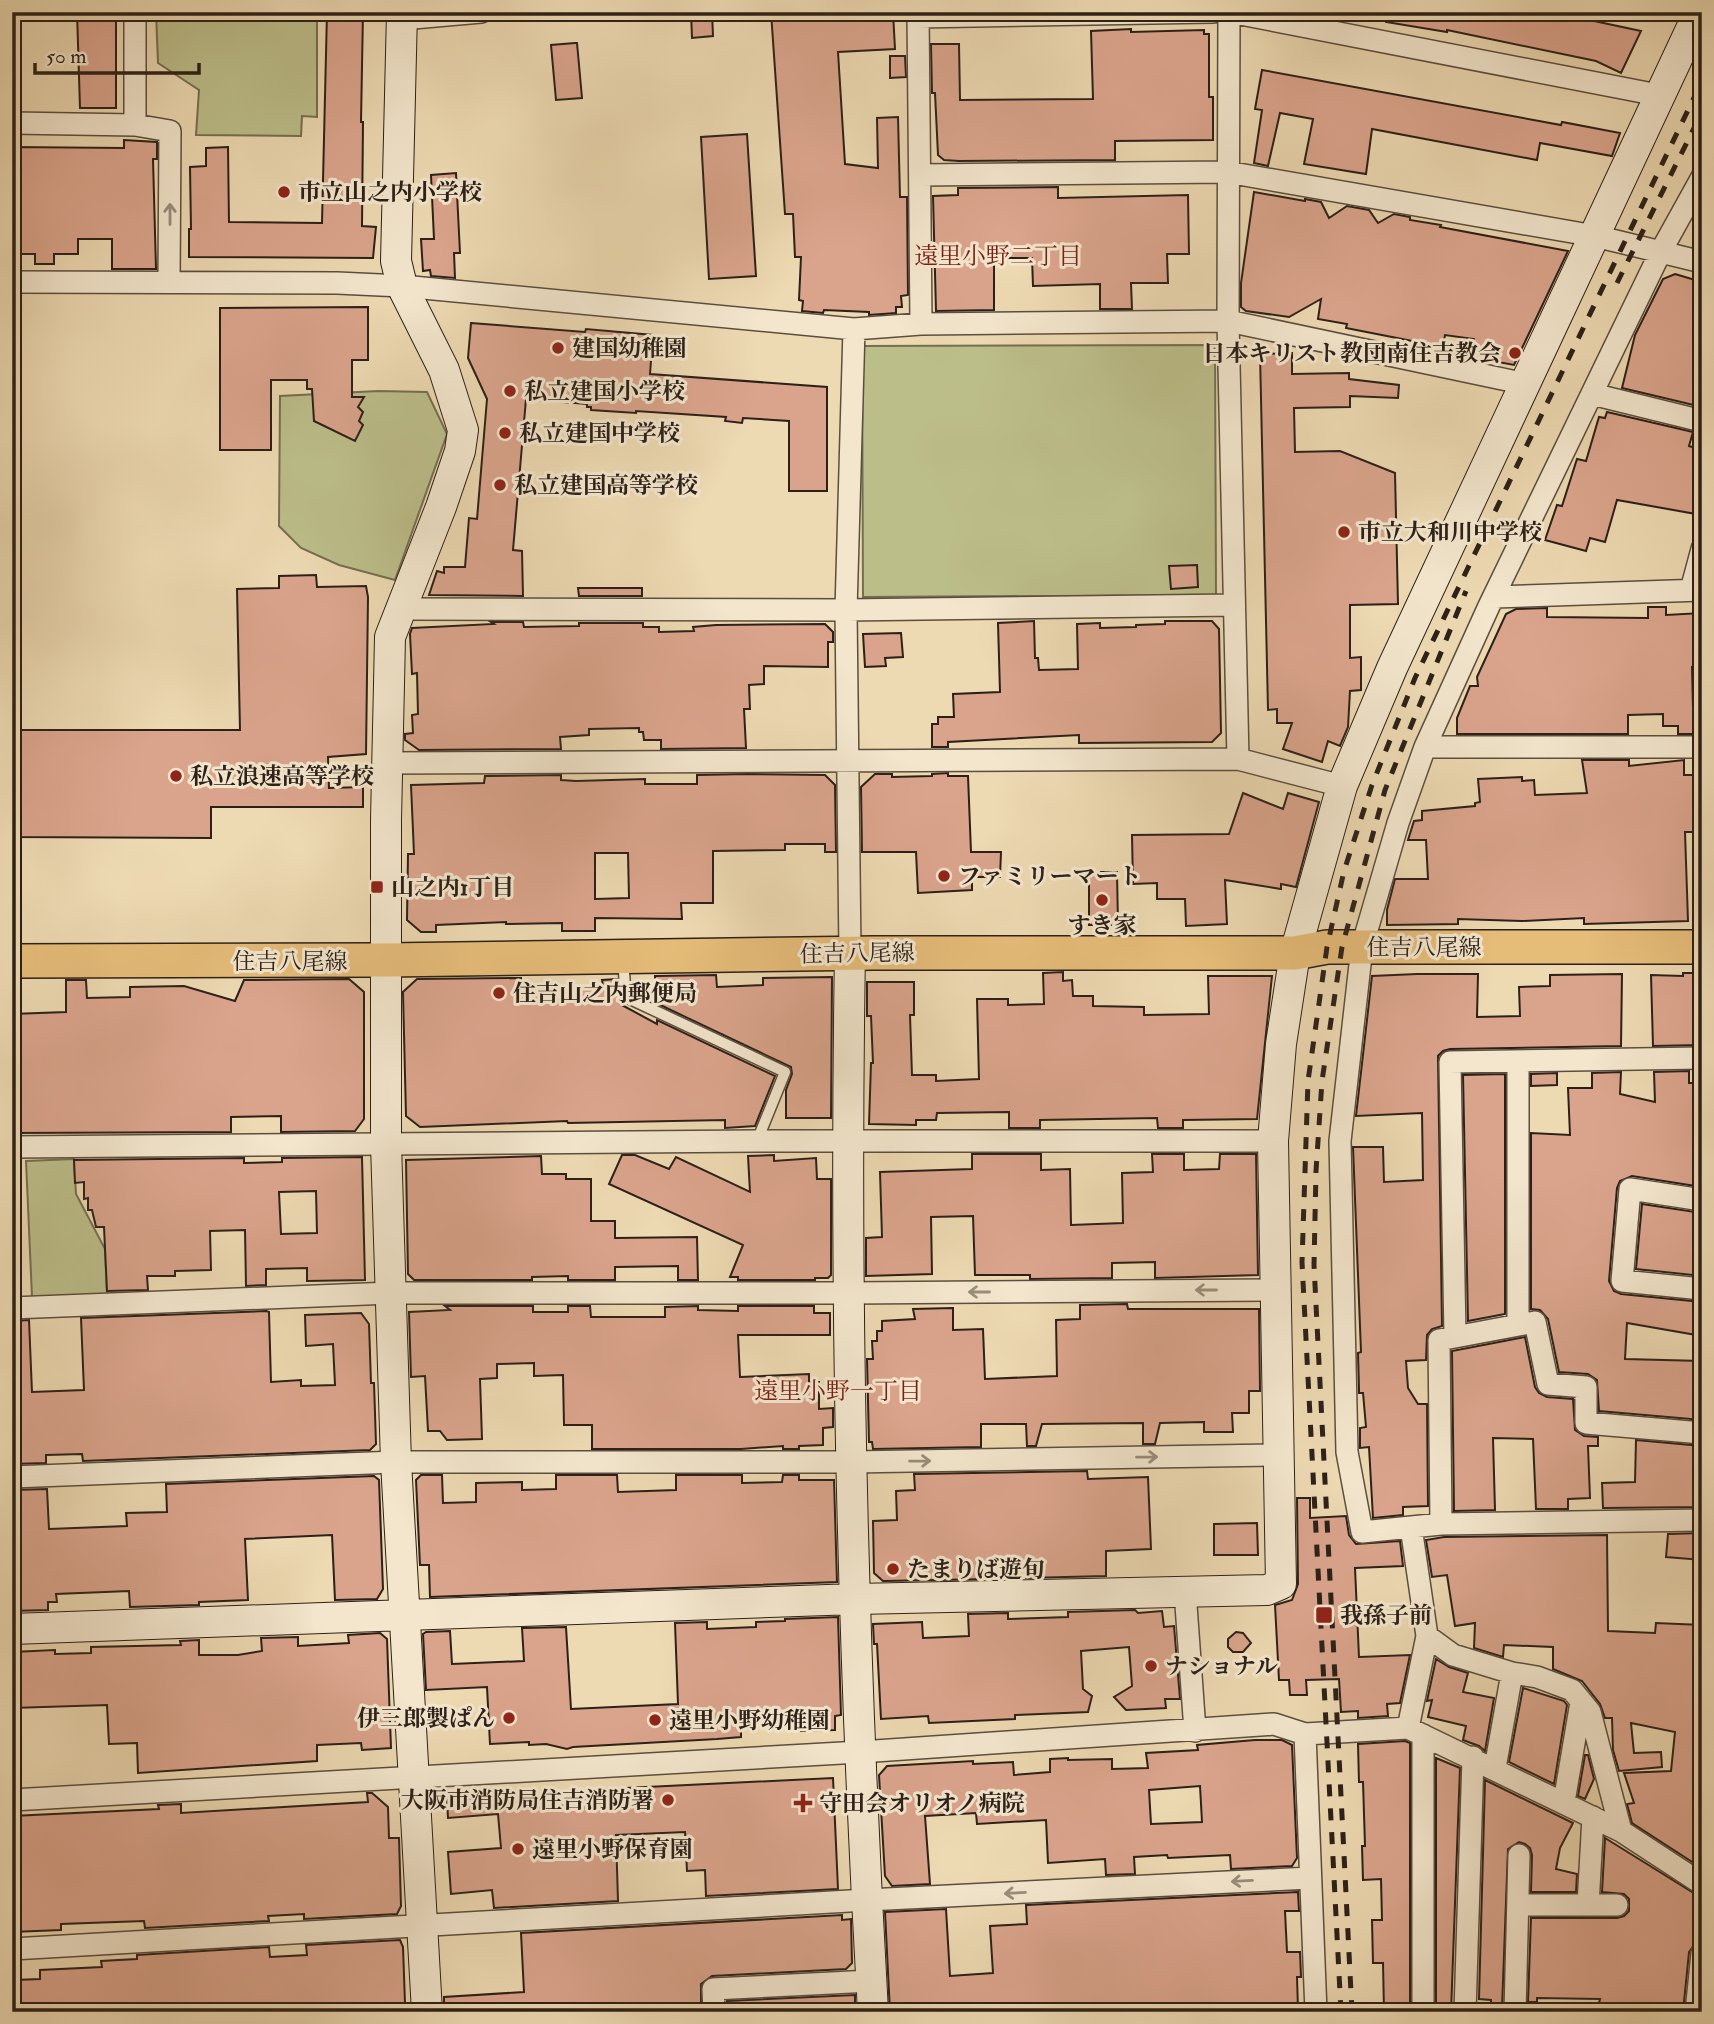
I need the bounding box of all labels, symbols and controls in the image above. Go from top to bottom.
scale bar [35,32,200,76]
text: 50 m [46,43,87,70]
place label: 市立山之内小学校 [298,178,482,207]
marker: 市立山之内小学校 [276,184,292,200]
one-way arrow [163,203,177,226]
district label: 遠里小野二丁目 [914,241,1082,272]
place label: 建国幼稚園 [572,334,687,363]
place label: 日本キリスト教団南住吉教会 [1202,339,1501,368]
marker: 建国幼稚園 [550,340,566,356]
marker: 日本キリスト教団南住吉教会 [1507,345,1523,361]
place label: 私立建国小学校 [524,377,685,406]
marker: 私立建国小学校 [502,383,518,399]
place label: 私立建国中学校 [519,419,680,448]
marker: 私立建国中学校 [497,425,513,441]
place label: 私立建国高等学校 [514,471,698,500]
marker: 私立建国高等学校 [492,477,508,493]
place label: 市立大和川中学校 [1358,518,1542,547]
marker: 市立大和川中学校 [1336,524,1352,540]
place label: 私立浪速高等学校 [190,762,374,791]
marker: 私立浪速高等学校 [168,768,184,784]
place label: ファミリーマート [958,862,1142,891]
marker: ファミリーマート [936,868,952,884]
place label: 山之内1丁目 [391,873,514,902]
marker: 山之内1丁目 [369,879,385,895]
marker: すき家 [1094,892,1110,908]
place label: すき家 [1068,911,1137,940]
street label: 住吉八尾線 [1367,933,1482,962]
street label: 住吉八尾線 [799,938,915,969]
street label: 住吉八尾線 [233,947,348,976]
place label: 住吉山之内郵便局 [513,979,697,1008]
marker: 住吉山之内郵便局 [491,985,507,1001]
one-way arrow [1195,1283,1218,1297]
one-way arrow [967,1285,990,1299]
district label: 遠里小野一丁目 [754,1376,922,1407]
one-way arrow [1135,1450,1158,1464]
one-way arrow [908,1454,931,1467]
place label: たまりば遊旬 [907,1555,1045,1584]
marker: たまりば遊旬 [885,1561,901,1577]
place label: 我孫子前 [1340,1601,1432,1630]
marker: 我孫子前 [1314,1605,1334,1625]
place label: ナショナル [1165,1652,1278,1681]
marker: ナショナル [1143,1658,1159,1674]
place label: 伊三郎製ぱん [357,1704,495,1733]
place label: 遠里小野幼稚園 [669,1706,830,1735]
marker: 伊三郎製ぱん [501,1710,517,1726]
marker: 遠里小野幼稚園 [647,1712,663,1728]
place label: 大阪市消防局住吉消防署 [401,1786,654,1815]
place label: 守田会オリオノ病院 [819,1789,1024,1818]
marker: 大阪市消防局住吉消防署 [660,1792,676,1808]
marker: 守田会オリオノ病院 [793,1793,813,1813]
place label: 遠里小野保育園 [532,1835,693,1864]
marker: 遠里小野保育園 [510,1841,526,1857]
one-way arrow [1231,1875,1254,1888]
one-way arrow [1004,1886,1027,1899]

